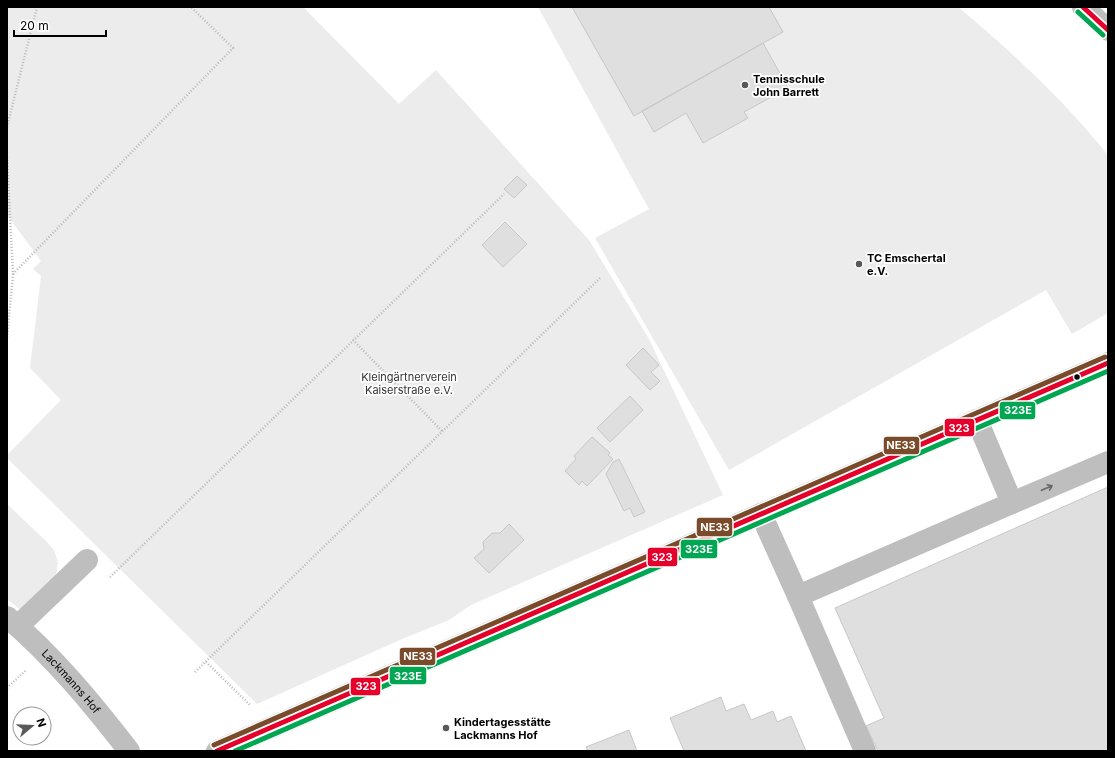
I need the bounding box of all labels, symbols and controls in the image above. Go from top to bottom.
scale bar [14,12,106,38]
text: 20 m [20,18,49,33]
place label: Tennisschule John Barrett [753,72,825,99]
marker: Tennisschule John Barrett [740,80,750,90]
place label: TC Emschertal e.V. [867,251,946,278]
marker: TC Emschertal e.V. [854,259,864,269]
park label: Kleingärtnerverein Kaiserstraße e.V. [361,370,457,397]
unlabelled marker [1072,372,1082,382]
line badge: 323E [999,401,1036,420]
text: 323E [1004,403,1032,417]
line badge: 323 [944,418,975,437]
text: 323 [948,421,970,435]
line badge: NE33 [883,436,920,455]
text: NE33 [886,438,916,452]
one-way arrow [1041,484,1053,491]
line badge: NE33 [696,517,733,537]
text: NE33 [700,520,730,534]
line badge: 323E [680,539,718,559]
text: 323E [685,542,713,556]
line badge: 323 [647,547,678,567]
text: 323 [651,550,673,564]
street label: Lackmanns Hof [39,646,103,716]
line badge: NE33 [399,647,436,666]
text: NE33 [403,649,433,663]
line badge: 323E [389,666,427,685]
text: 323E [394,669,422,683]
line badge: 323 [350,677,381,696]
text: 323 [355,679,377,693]
north arrow [12,706,52,746]
place label: Kindertagesstätte Lackmanns Hof [454,715,551,742]
text: N [33,716,49,729]
marker: Kindertagesstätte Lackmanns Hof [441,723,451,733]

